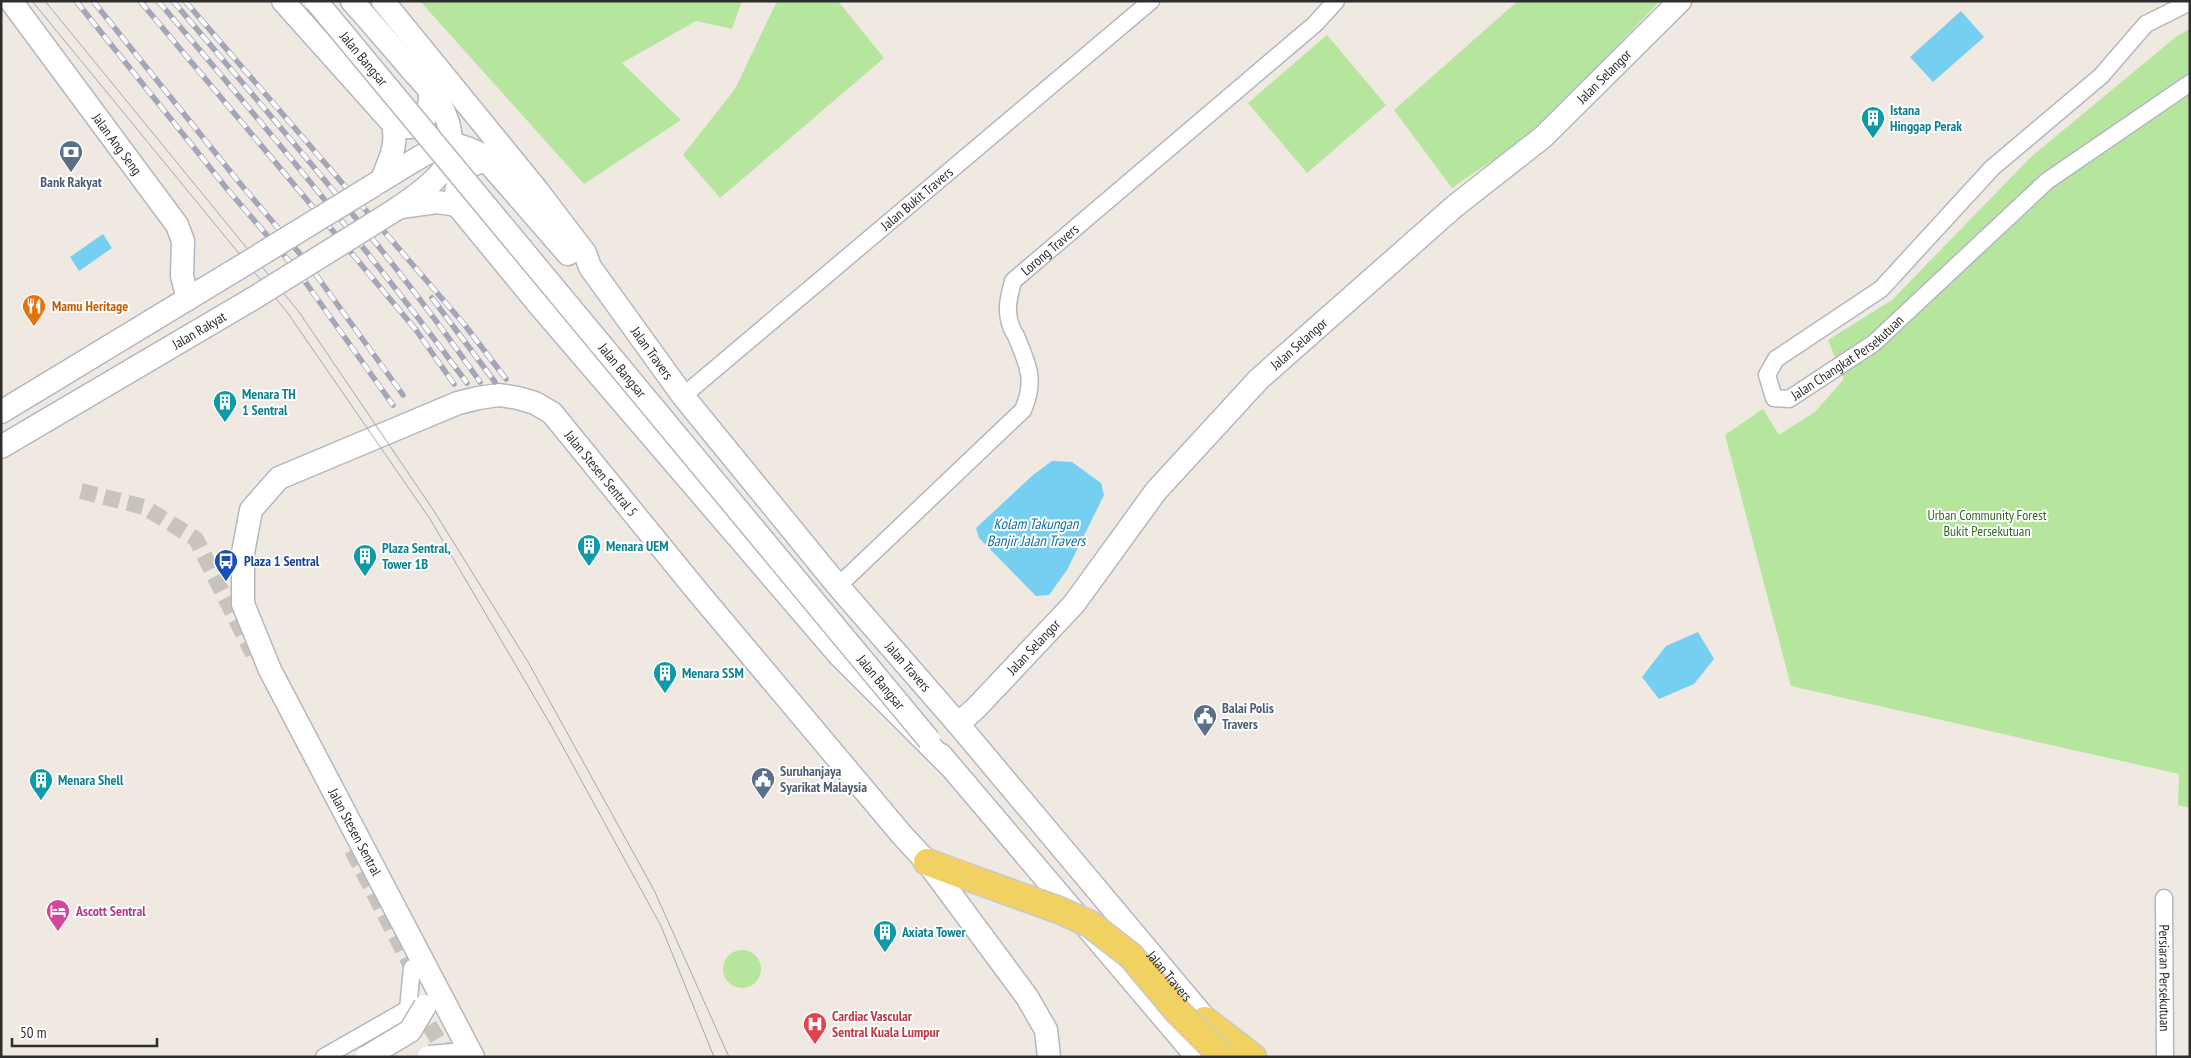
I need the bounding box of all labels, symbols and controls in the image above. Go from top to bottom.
street label: Jalan Bangsar [335,27,392,90]
street label: Jalan Selangor [1572,45,1635,108]
place label: Istana Hinggap Perak [1890,101,1962,135]
building icon: Istana Hinggap Perak [1860,105,1886,139]
street label: Jalan Ang Seng [88,109,146,178]
bank icon: Bank Rakyat [58,139,84,173]
street label: Jalan Bukit Travers [876,163,957,235]
place label: Bank Rakyat [40,173,102,191]
street label: Lorong Travers [1017,220,1083,279]
restaurant icon: Mamu Heritage [21,293,47,327]
place label: Mamu Heritage [52,297,128,315]
street label: Jalan Rakyat [168,307,230,354]
street label: Jalan Changkat Persekutuan [1787,311,1907,405]
street label: Jalan Selangor [1266,314,1331,374]
street label: Jalan Travers [626,322,677,383]
street label: Jalan Bangsar [594,339,650,402]
place label: Menara TH 1 Sentral [242,385,296,419]
building icon: Menara TH 1 Sentral [212,389,238,423]
street label: Jalan Stesen Sentral 5 [560,426,642,520]
park label: Urban Community Forest Bukit Persekutuan [1927,506,2047,540]
water label: Kolam Takungan Banjir Jalan Travers [987,514,1087,550]
building icon: Menara UEM [576,533,602,567]
place label: Menara UEM [606,537,669,555]
place label: Plaza Sentral, Tower 1B [382,539,451,573]
building icon: Plaza Sentral, Tower 1B [352,543,378,577]
bus stop icon: Plaza 1 Sentral [213,548,239,582]
place label: Plaza 1 Sentral [244,552,320,570]
street label: Jalan Selangor [1002,615,1064,679]
street label: Jalan Travers [881,637,935,696]
street label: Jalan Bangsar [853,650,909,713]
building icon: Menara SSM [652,660,678,694]
place label: Menara SSM [682,664,744,682]
place label: Balai Polis Travers [1222,699,1274,733]
public building icon: Balai Polis Travers [1192,703,1218,737]
place label: Suruhanjaya Syarikat Malaysia [780,762,867,796]
public building icon: Suruhanjaya Syarikat Malaysia [750,766,776,800]
building icon: Menara Shell [28,767,54,801]
place label: Menara Shell [58,771,124,789]
street label: Jalan Stesen Sentral [324,784,386,880]
hotel icon: Ascott Sentral [45,898,71,932]
place label: Ascott Sentral [75,902,146,920]
building icon: Axiata Tower [872,919,898,953]
place label: Axiata Tower [901,923,966,941]
street label: Persiaran Persekutuan [2155,925,2174,1031]
street label: Jalan Travers [1142,946,1196,1005]
place label: Cardiac Vascular Sentral Kuala Lumpur [832,1007,941,1041]
hospital icon: Cardiac Vascular Sentral Kuala Lumpur [802,1011,828,1045]
scale bar [12,1016,158,1048]
text: 50 m [20,1023,46,1042]

